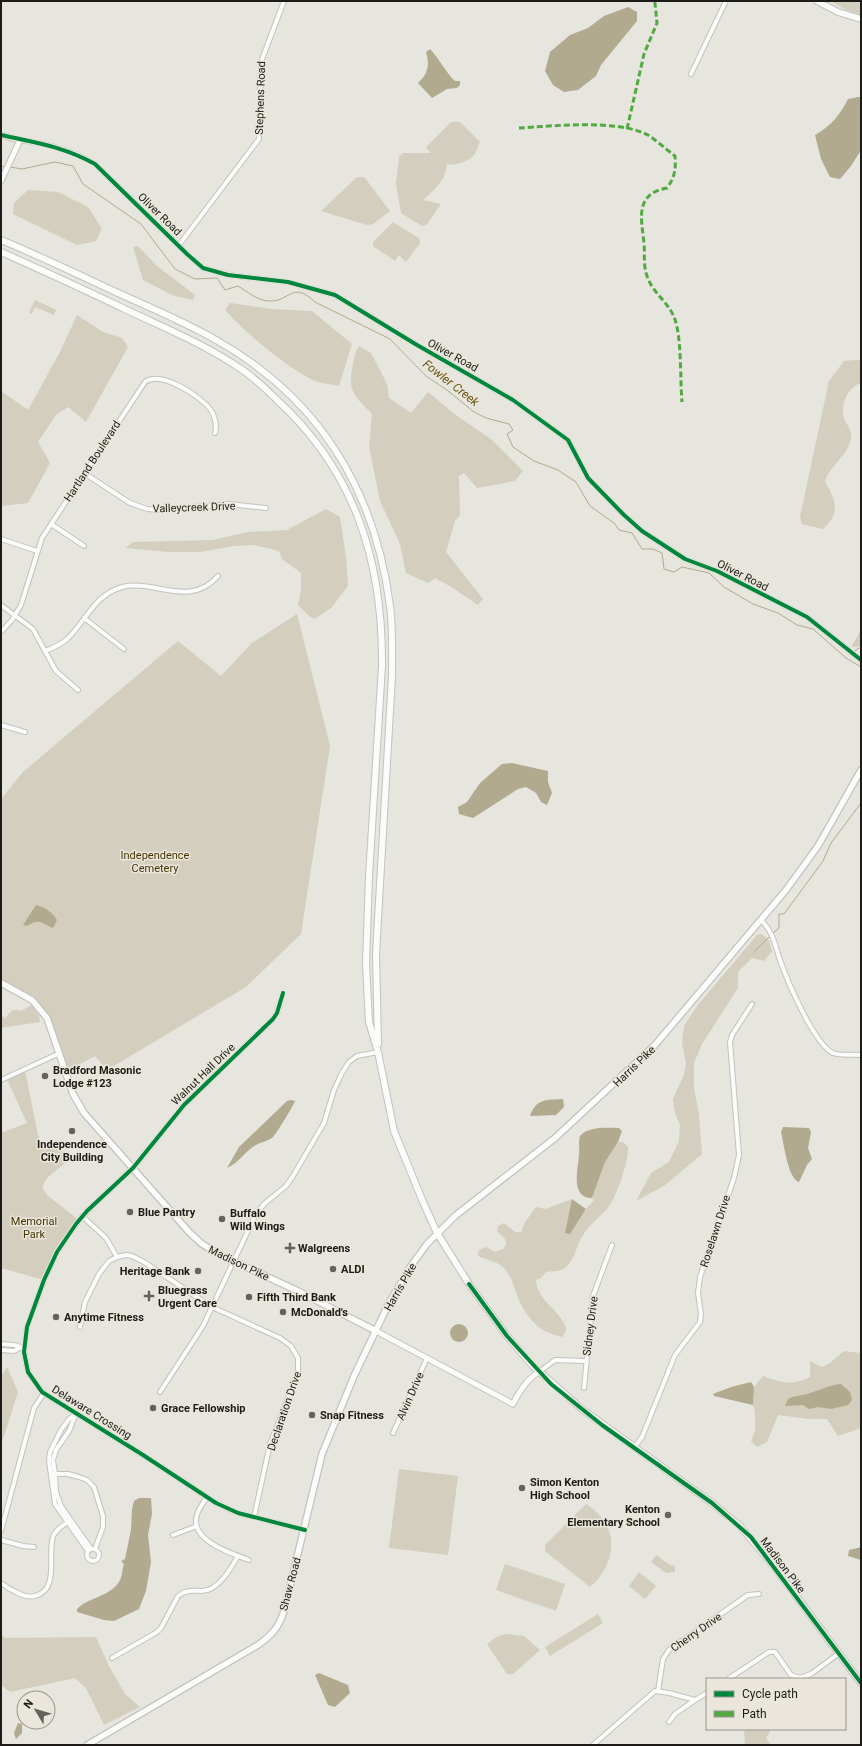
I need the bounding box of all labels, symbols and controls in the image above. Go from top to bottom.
street label: Stephens Road [253,61,268,135]
street label: Oliver Road [135,190,184,238]
street label: Oliver Road [425,336,480,375]
water label: Fowler Creek [420,357,483,410]
street label: Hartland Boulevard [61,418,123,504]
street label: Valleycreek Drive [152,500,236,515]
street label: Oliver Road [715,557,771,594]
park label: Independence Cemetery [121,849,190,875]
street label: Walnut Hall Drive [169,1041,238,1108]
street label: Harris Pike [611,1043,658,1090]
place label: Bradford Masonic Lodge #123 [53,1064,141,1090]
marker: Bradford Masonic Lodge #123 [40,1071,50,1081]
marker: Independence City Building [67,1126,77,1136]
place label: Independence City Building [37,1138,107,1164]
street label: Roselawn Drive [698,1193,733,1269]
place label: Blue Pantry [138,1206,196,1219]
marker: Blue Pantry [125,1207,135,1217]
place label: Buffalo Wild Wings [230,1207,285,1233]
marker: Buffalo Wild Wings [217,1214,227,1224]
park label: Memorial Park [11,1215,57,1241]
place label: Walgreens [298,1242,351,1255]
street label: Madison Pike [206,1243,271,1284]
marker: Walgreens [285,1243,295,1253]
street label: Harris Pike [381,1261,419,1314]
place label: ALDI [341,1263,365,1276]
marker: ALDI [328,1264,338,1274]
place label: Heritage Bank [120,1265,190,1278]
marker: Heritage Bank [193,1266,203,1276]
place label: Bluegrass Urgent Care [158,1284,217,1310]
marker: Bluegrass Urgent Care [143,1290,155,1302]
place label: Fifth Third Bank [257,1291,336,1304]
marker: Fifth Third Bank [244,1292,254,1302]
street label: Sidney Drive [580,1295,601,1357]
place label: McDonald's [291,1306,348,1319]
marker: McDonald's [278,1307,288,1317]
place label: Anytime Fitness [64,1311,144,1324]
marker: Anytime Fitness [51,1312,61,1322]
street label: Declaration Drive [265,1370,304,1453]
street label: Alvin Drive [394,1370,427,1422]
street label: Delaware Crossing [49,1383,134,1442]
place label: Grace Fellowship [161,1402,246,1415]
marker: Grace Fellowship [148,1403,158,1413]
place label: Snap Fitness [320,1409,384,1422]
marker: Snap Fitness [307,1410,317,1420]
place label: Simon Kenton High School [530,1476,599,1502]
marker: Simon Kenton High School [517,1483,527,1493]
place label: Kenton Elementary School [567,1503,660,1529]
marker: Kenton Elementary School [663,1510,673,1520]
street label: Madison Pike [758,1535,808,1596]
street label: Shaw Road [277,1556,304,1612]
street label: Cherry Drive [668,1610,724,1655]
legend [706,1678,846,1730]
text: Cycle path [742,1687,798,1701]
north arrow [16,1690,56,1730]
text: N [21,1697,36,1711]
text: Path [742,1707,767,1721]

